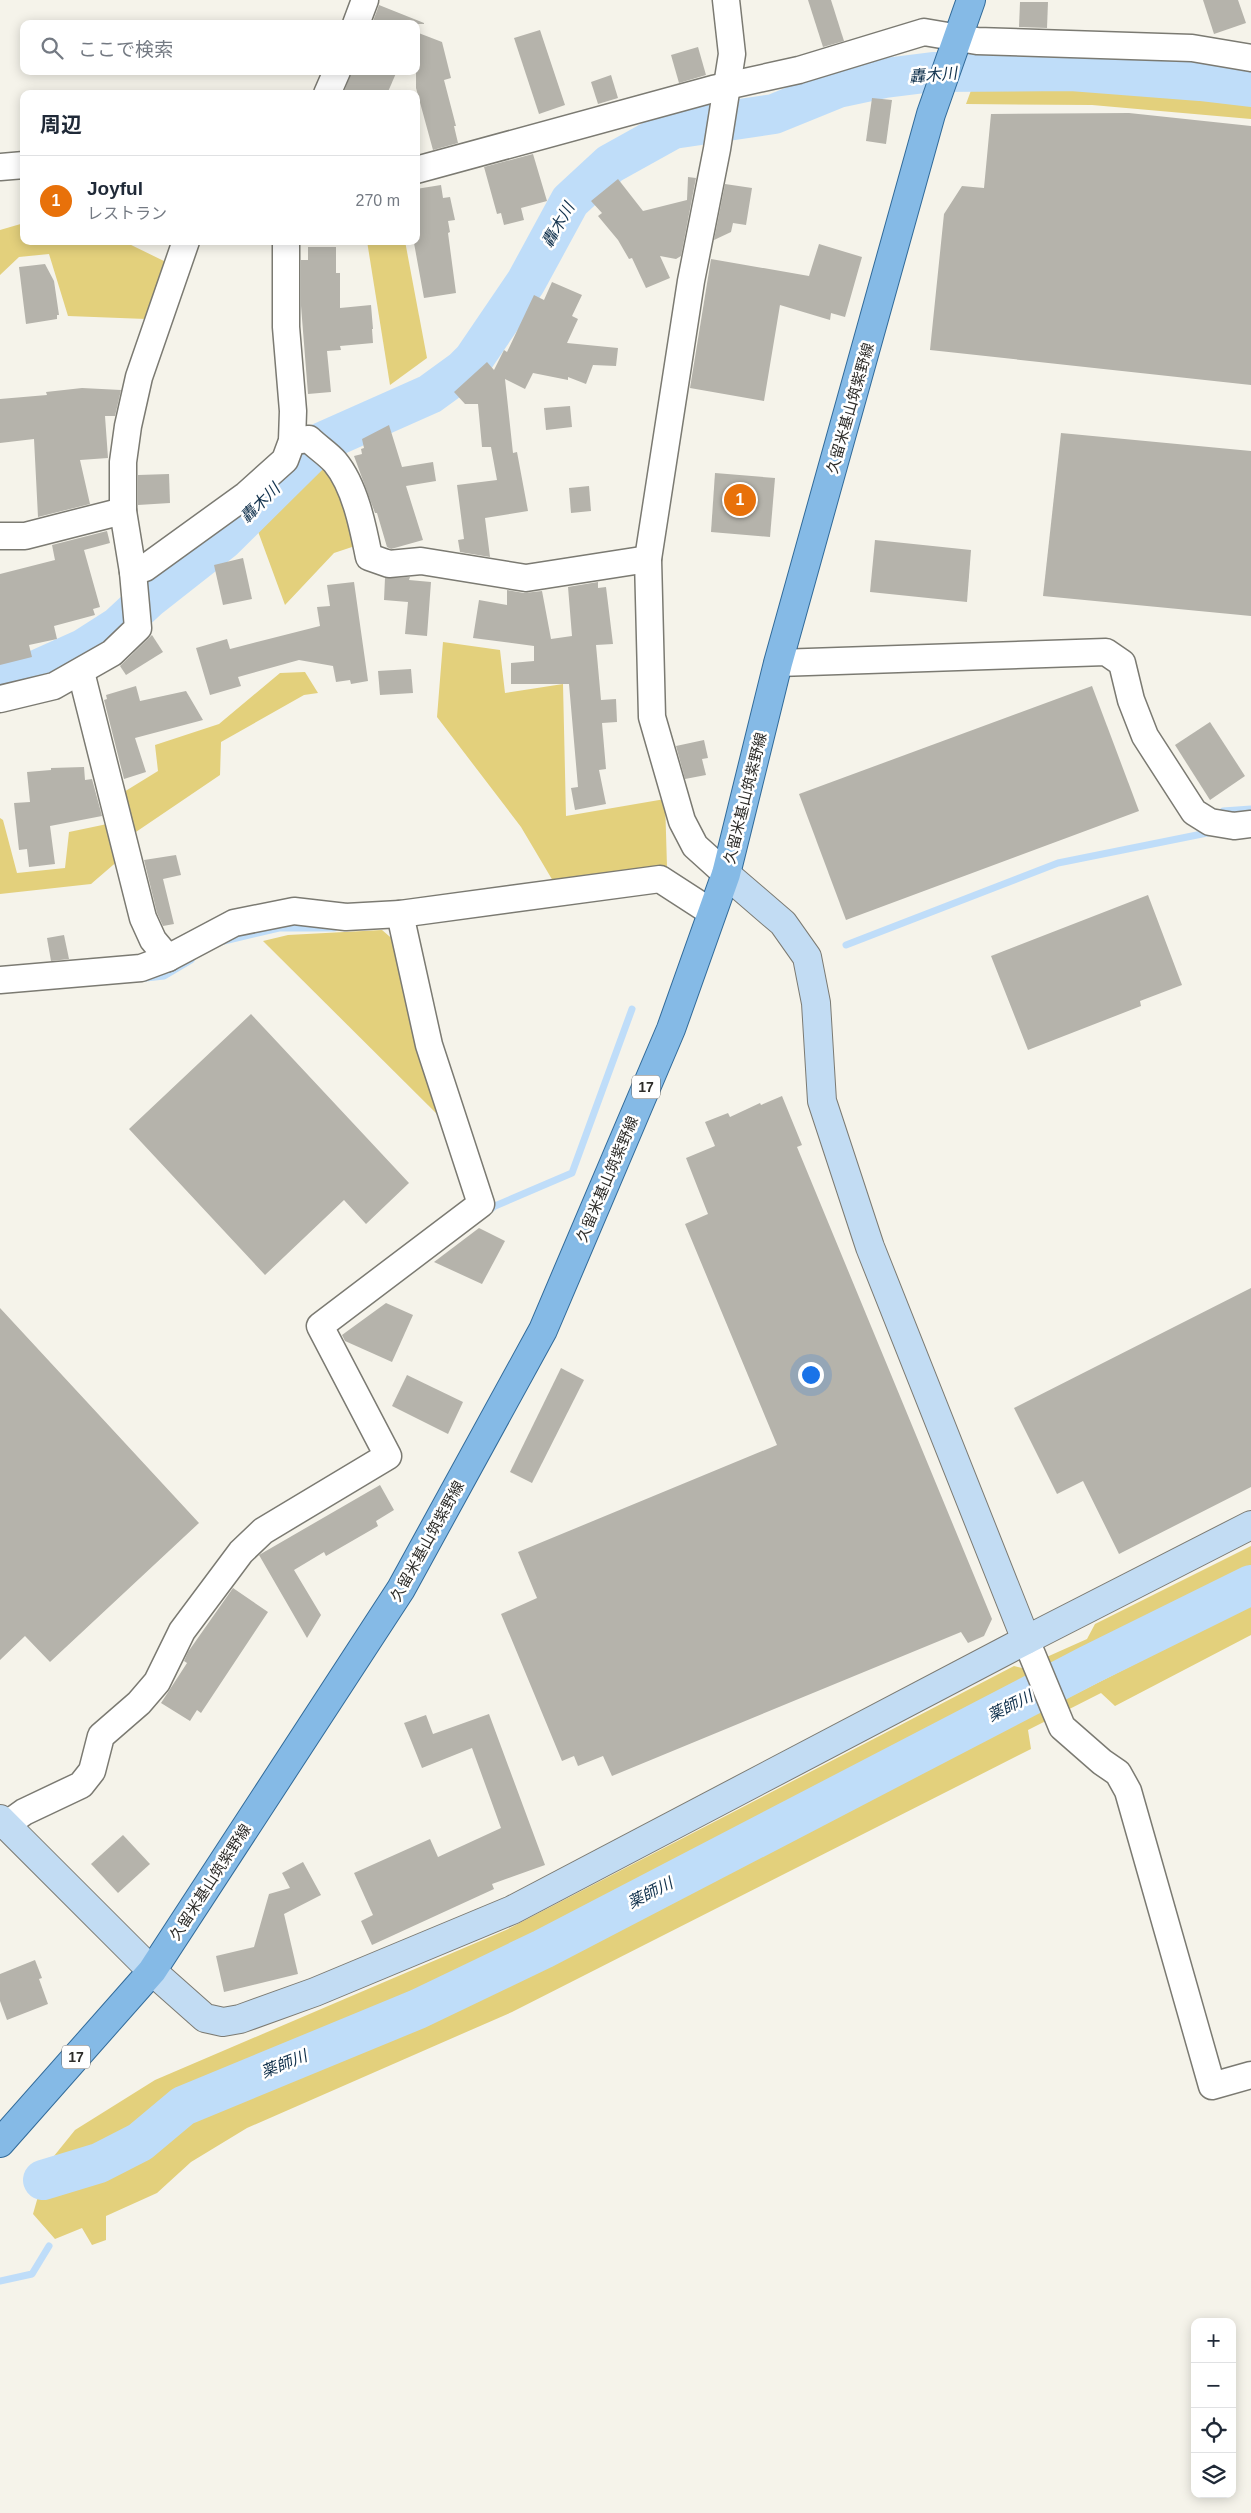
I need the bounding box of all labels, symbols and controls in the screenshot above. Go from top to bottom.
search box [20,20,420,75]
icon: search [38,34,66,62]
text: ここで検索 [78,39,173,60]
water label: 轟木川 [908,64,960,86]
text: 周辺 [40,113,82,136]
text: Joyful [87,178,143,199]
text: 1 [52,192,60,209]
text: 270 m [356,192,400,209]
water label: 轟木川 [539,198,578,250]
text: レストラン [87,205,167,222]
street label: 久留米基山筑紫野線 [823,341,877,475]
water label: 轟木川 [237,479,284,526]
pin: 1 [724,481,756,519]
street label: 久留米基山筑紫野線 [720,730,770,866]
road number: 17 [632,1076,660,1098]
street label: 久留米基山筑紫野線 [573,1114,641,1244]
your location [798,1362,824,1388]
street label: 久留米基山筑紫野線 [387,1478,467,1604]
water label: 薬師川 [985,1687,1037,1724]
street label: 久留米基山筑紫野線 [166,1821,254,1943]
water label: 薬師川 [625,1874,677,1911]
road number: 17 [62,2045,90,2068]
water label: 薬師川 [259,2046,311,2081]
map controls [1191,2318,1236,2498]
button: + [1191,2318,1236,2363]
button: − [1191,2363,1236,2408]
button: locate [1191,2408,1236,2453]
button: layers [1191,2453,1236,2498]

